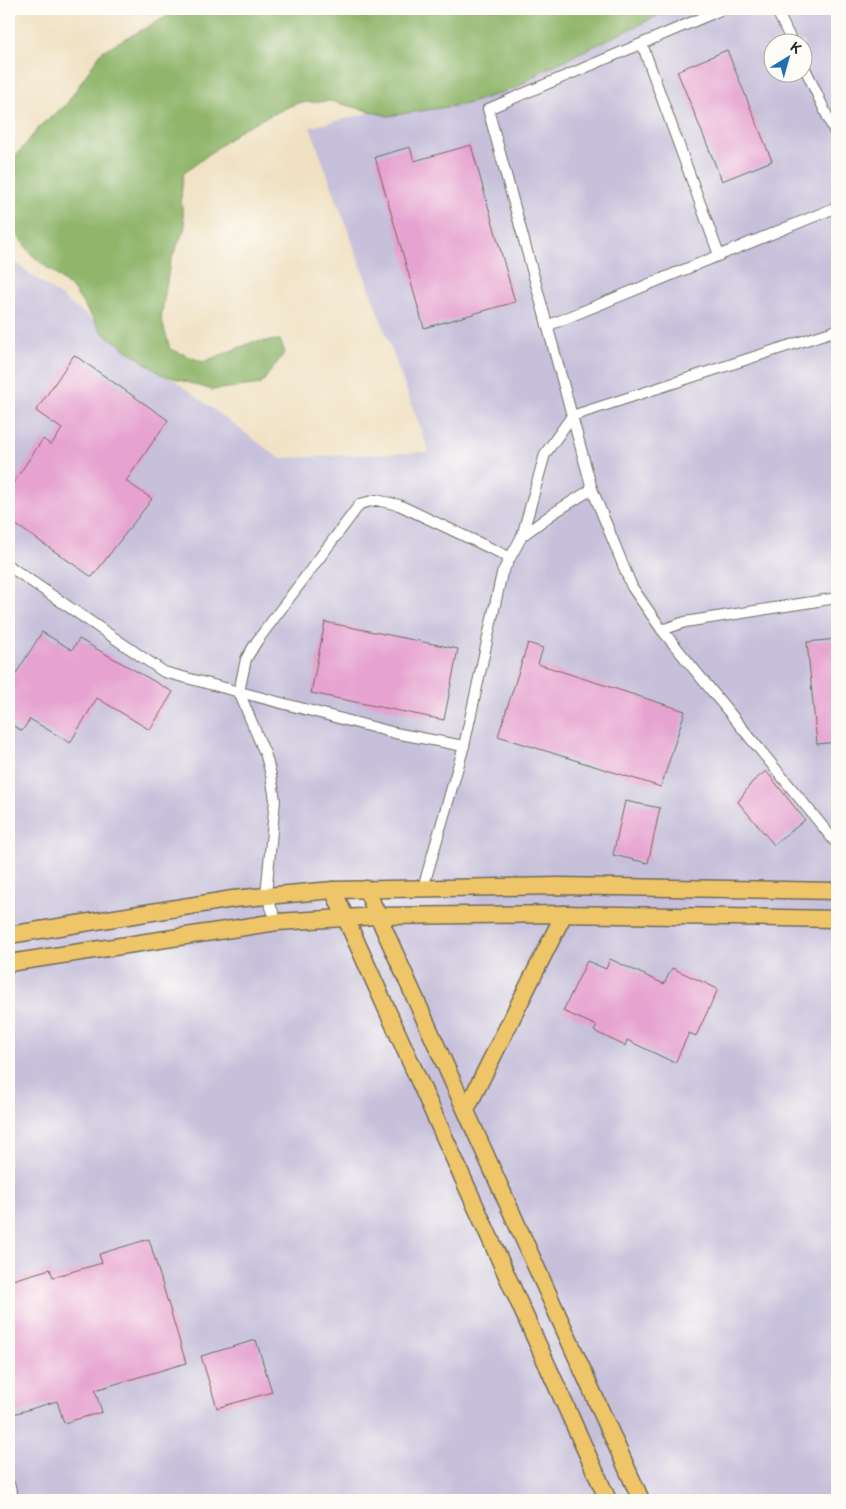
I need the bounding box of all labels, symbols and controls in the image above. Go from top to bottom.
north arrow [764,32,814,82]
text: K [787,38,805,58]

